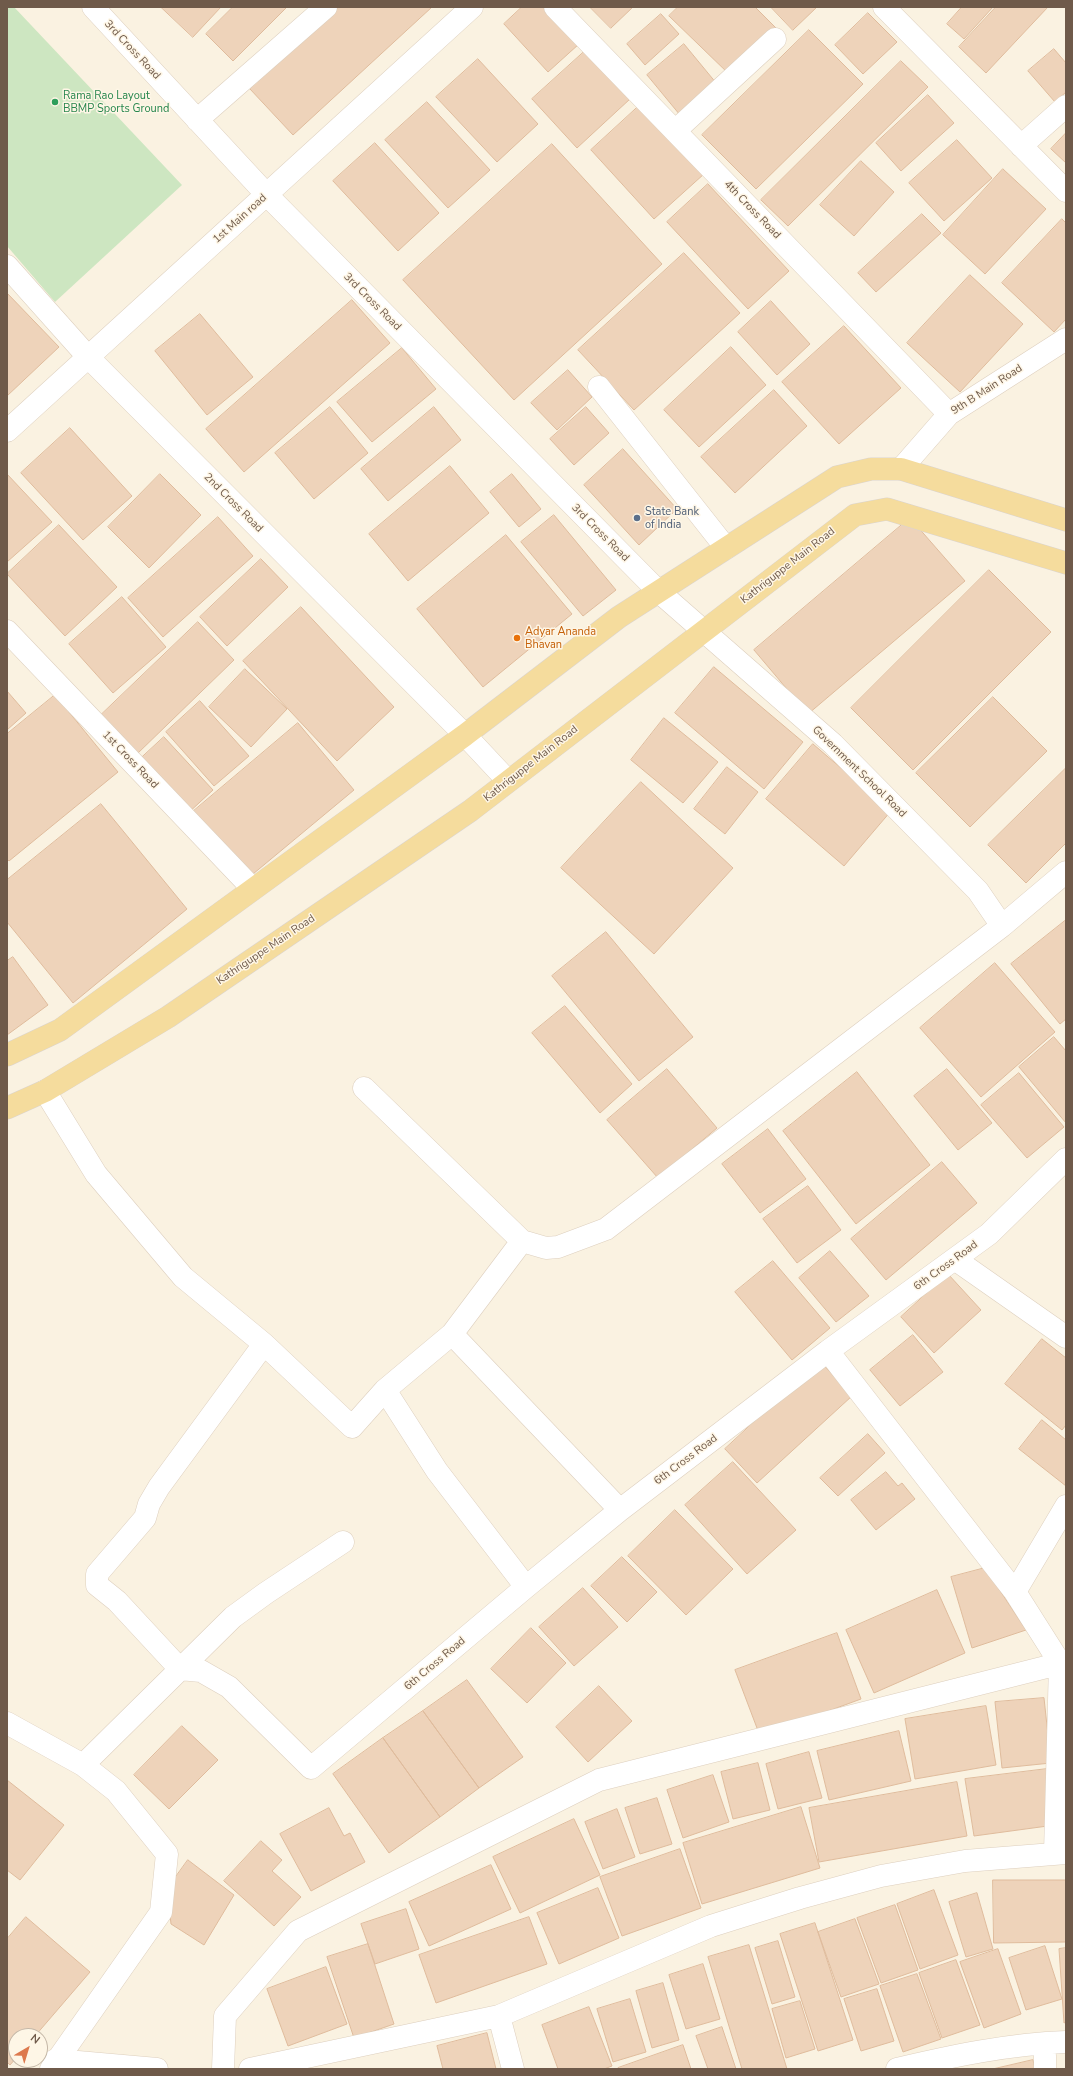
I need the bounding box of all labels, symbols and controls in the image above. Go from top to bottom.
street label: 3rd Cross Road [101,18,163,82]
place label: Rama Rao Layout BBMP Sports Ground [63,89,169,115]
marker: Rama Rao Layout BBMP Sports Ground [50,97,60,107]
street label: 4th Cross Road [721,178,783,242]
street label: 1st Main road [210,191,270,247]
street label: 3rd Cross Road [340,270,404,334]
street label: 9th B Main Road [949,362,1025,418]
street label: 2nd Cross Road [201,471,265,535]
street label: 3rd Cross Road [568,501,632,565]
place label: State Bank of India [645,505,699,531]
marker: State Bank of India [632,513,642,523]
street label: Kathriguppe Main Road [738,525,838,607]
place label: Adyar Ananda Bhavan [525,625,596,651]
marker: Adyar Ananda Bhavan [512,633,522,643]
street label: Kathriguppe Main Road [481,723,581,805]
street label: Government School Road [809,724,909,820]
street label: 1st Cross Road [99,728,161,792]
street label: Kathriguppe Main Road [214,912,318,988]
street label: 6th Cross Road [911,1238,981,1294]
street label: 6th Cross Road [652,1432,720,1488]
street label: 6th Cross Road [402,1635,468,1693]
north arrow [8,2028,48,2068]
text: N [27,2030,43,2047]

